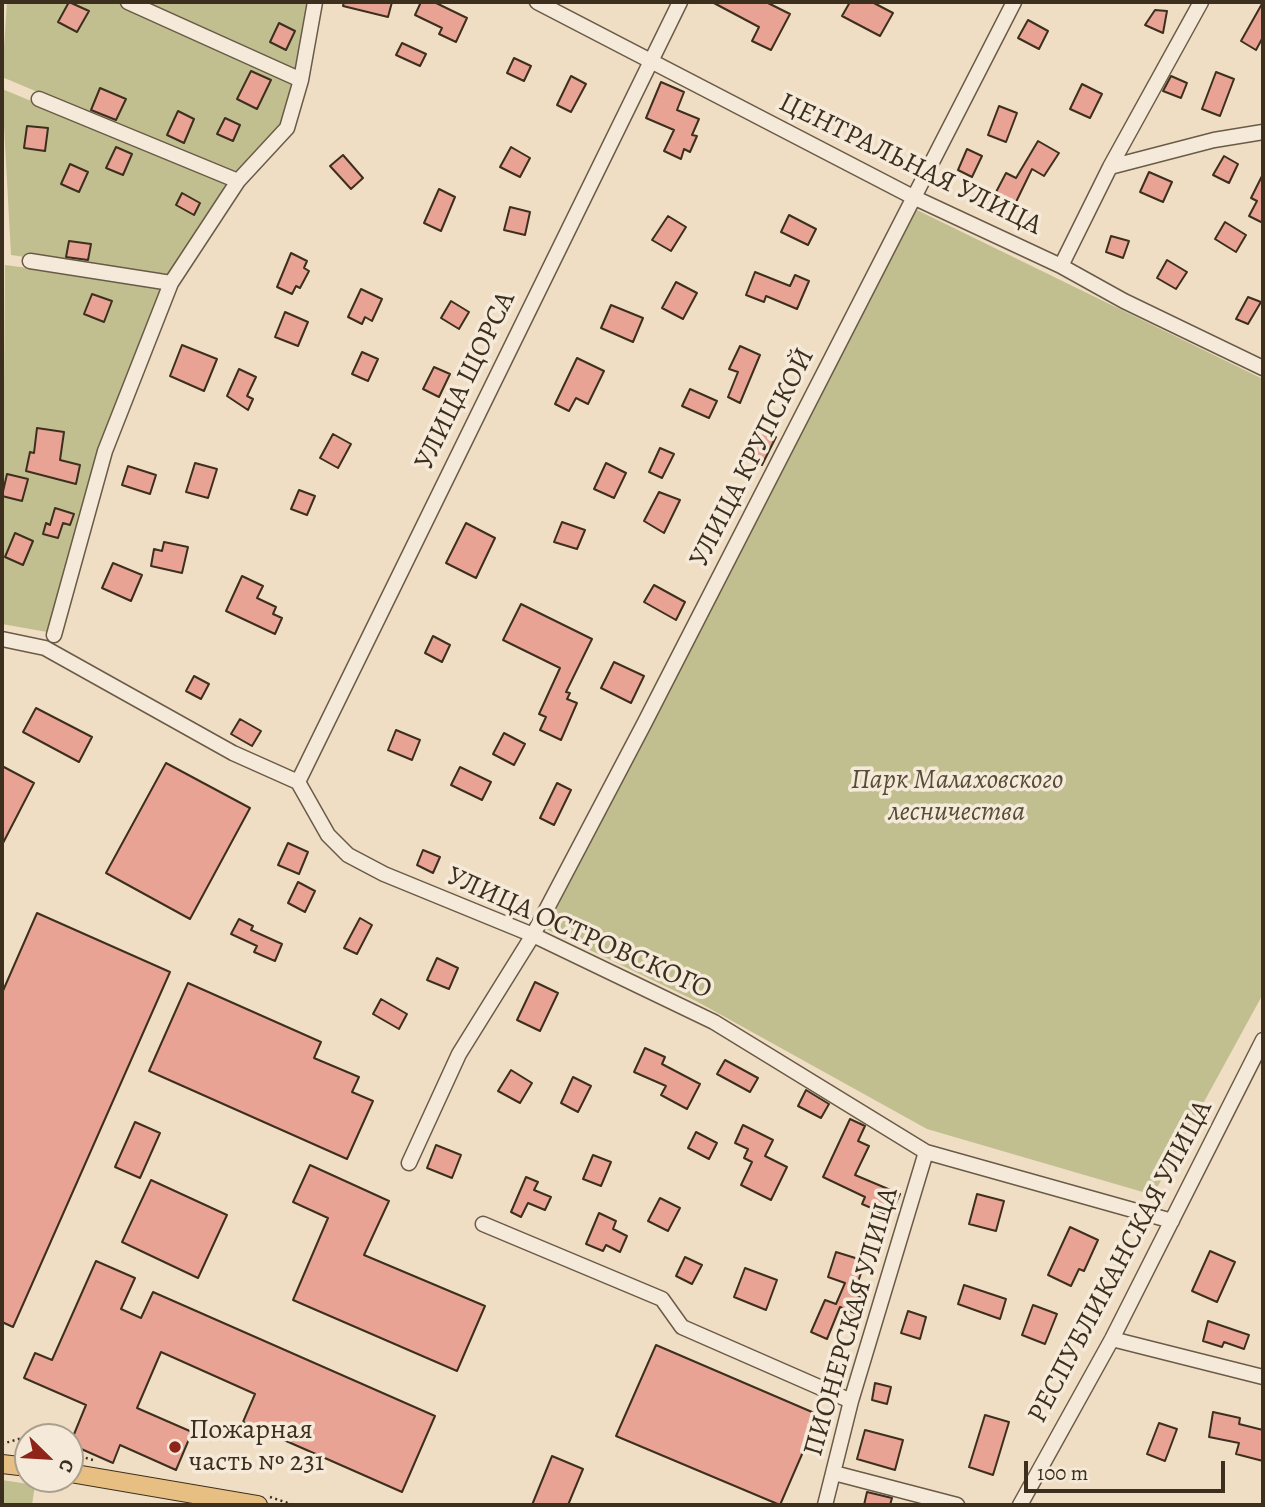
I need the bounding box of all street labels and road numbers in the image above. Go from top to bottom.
street label: ЦЕНТРАЛЬНАЯ УЛИЦА [773,87,1047,243]
street label: УЛИЦА ЩОРСА [408,287,524,475]
street label: УЛИЦА КРУПСКОЙ [683,343,823,573]
street label: УЛИЦА ОСТРОВСКОГО [441,860,717,1008]
street label: РЕСПУБЛИКАНСКАЯ УЛИЦА [1022,1095,1220,1429]
street label: ПИОНЕРСКАЯ УЛИЦА [798,1184,906,1460]

